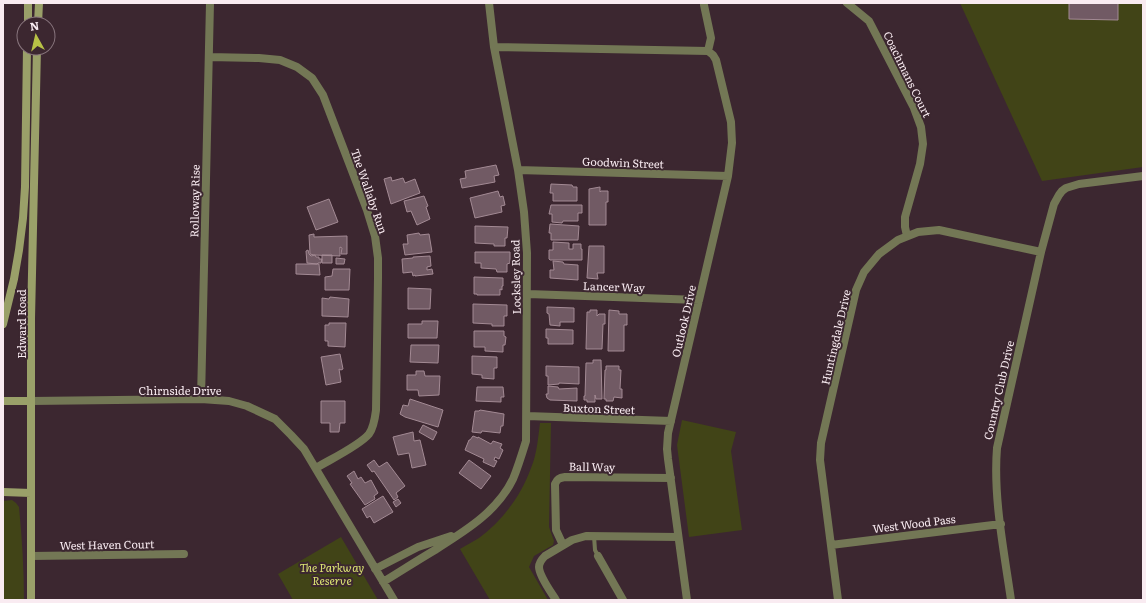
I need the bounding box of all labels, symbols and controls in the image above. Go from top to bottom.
north arrow [16,16,56,56]
text: N [29,17,40,34]
street label: Coachmans Court [880,28,936,120]
street label: The Wallaby Run [348,146,392,236]
street label: Goodwin Street [582,153,665,171]
street label: Rolloway Rise [185,164,203,238]
street label: Locksley Road [506,239,524,315]
street label: Lancer Way [583,277,646,295]
street label: Outlook Drive [667,283,699,359]
street label: Huntingdale Drive [816,288,854,386]
street label: Edward Road [13,289,29,359]
street label: Country Club Drive [979,338,1017,441]
street label: Chirnside Drive [139,382,222,398]
street label: Buxton Street [563,399,636,417]
street label: Ball Way [569,458,616,474]
street label: West Wood Pass [872,510,956,536]
street label: West Haven Court [59,535,155,553]
park label: The Parkway Reserve [300,559,364,588]

